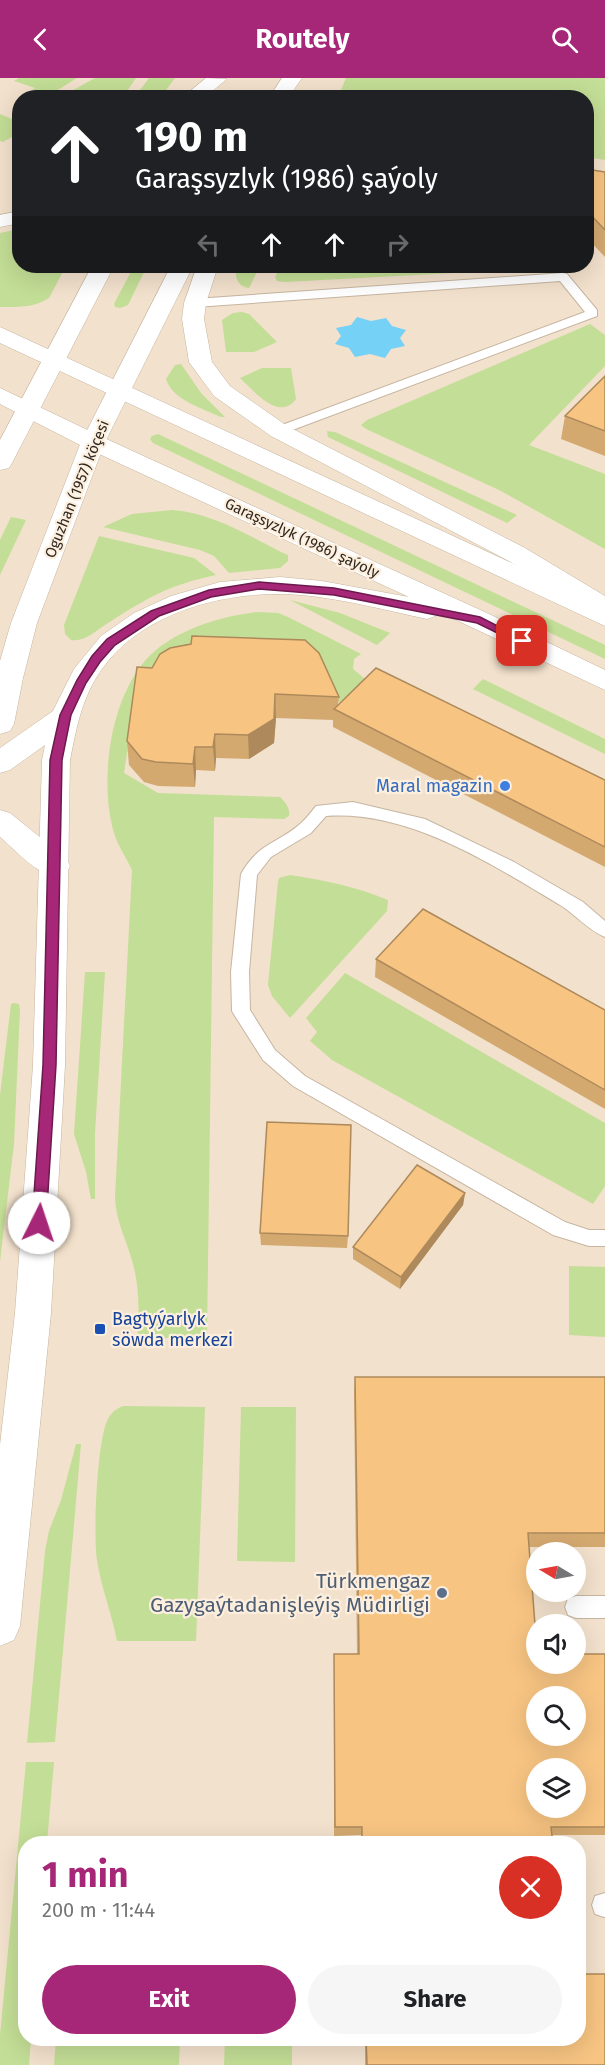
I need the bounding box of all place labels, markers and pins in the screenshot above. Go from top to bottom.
pin [496,615,547,666]
place label: Maral magazin [376,775,493,797]
marker: Maral magazin [498,779,512,793]
place label: Bagtyýarlyk söwda merkezi [112,1308,233,1351]
marker: Bagtyýarlyk söwda merkezi [93,1322,107,1336]
place label: Türkmengaz Gazygaýtadanişleýiş Müdirligi [150,1568,430,1618]
marker: Türkmengaz Gazygaýtadanişleýiş Müdirligi [435,1586,449,1600]

